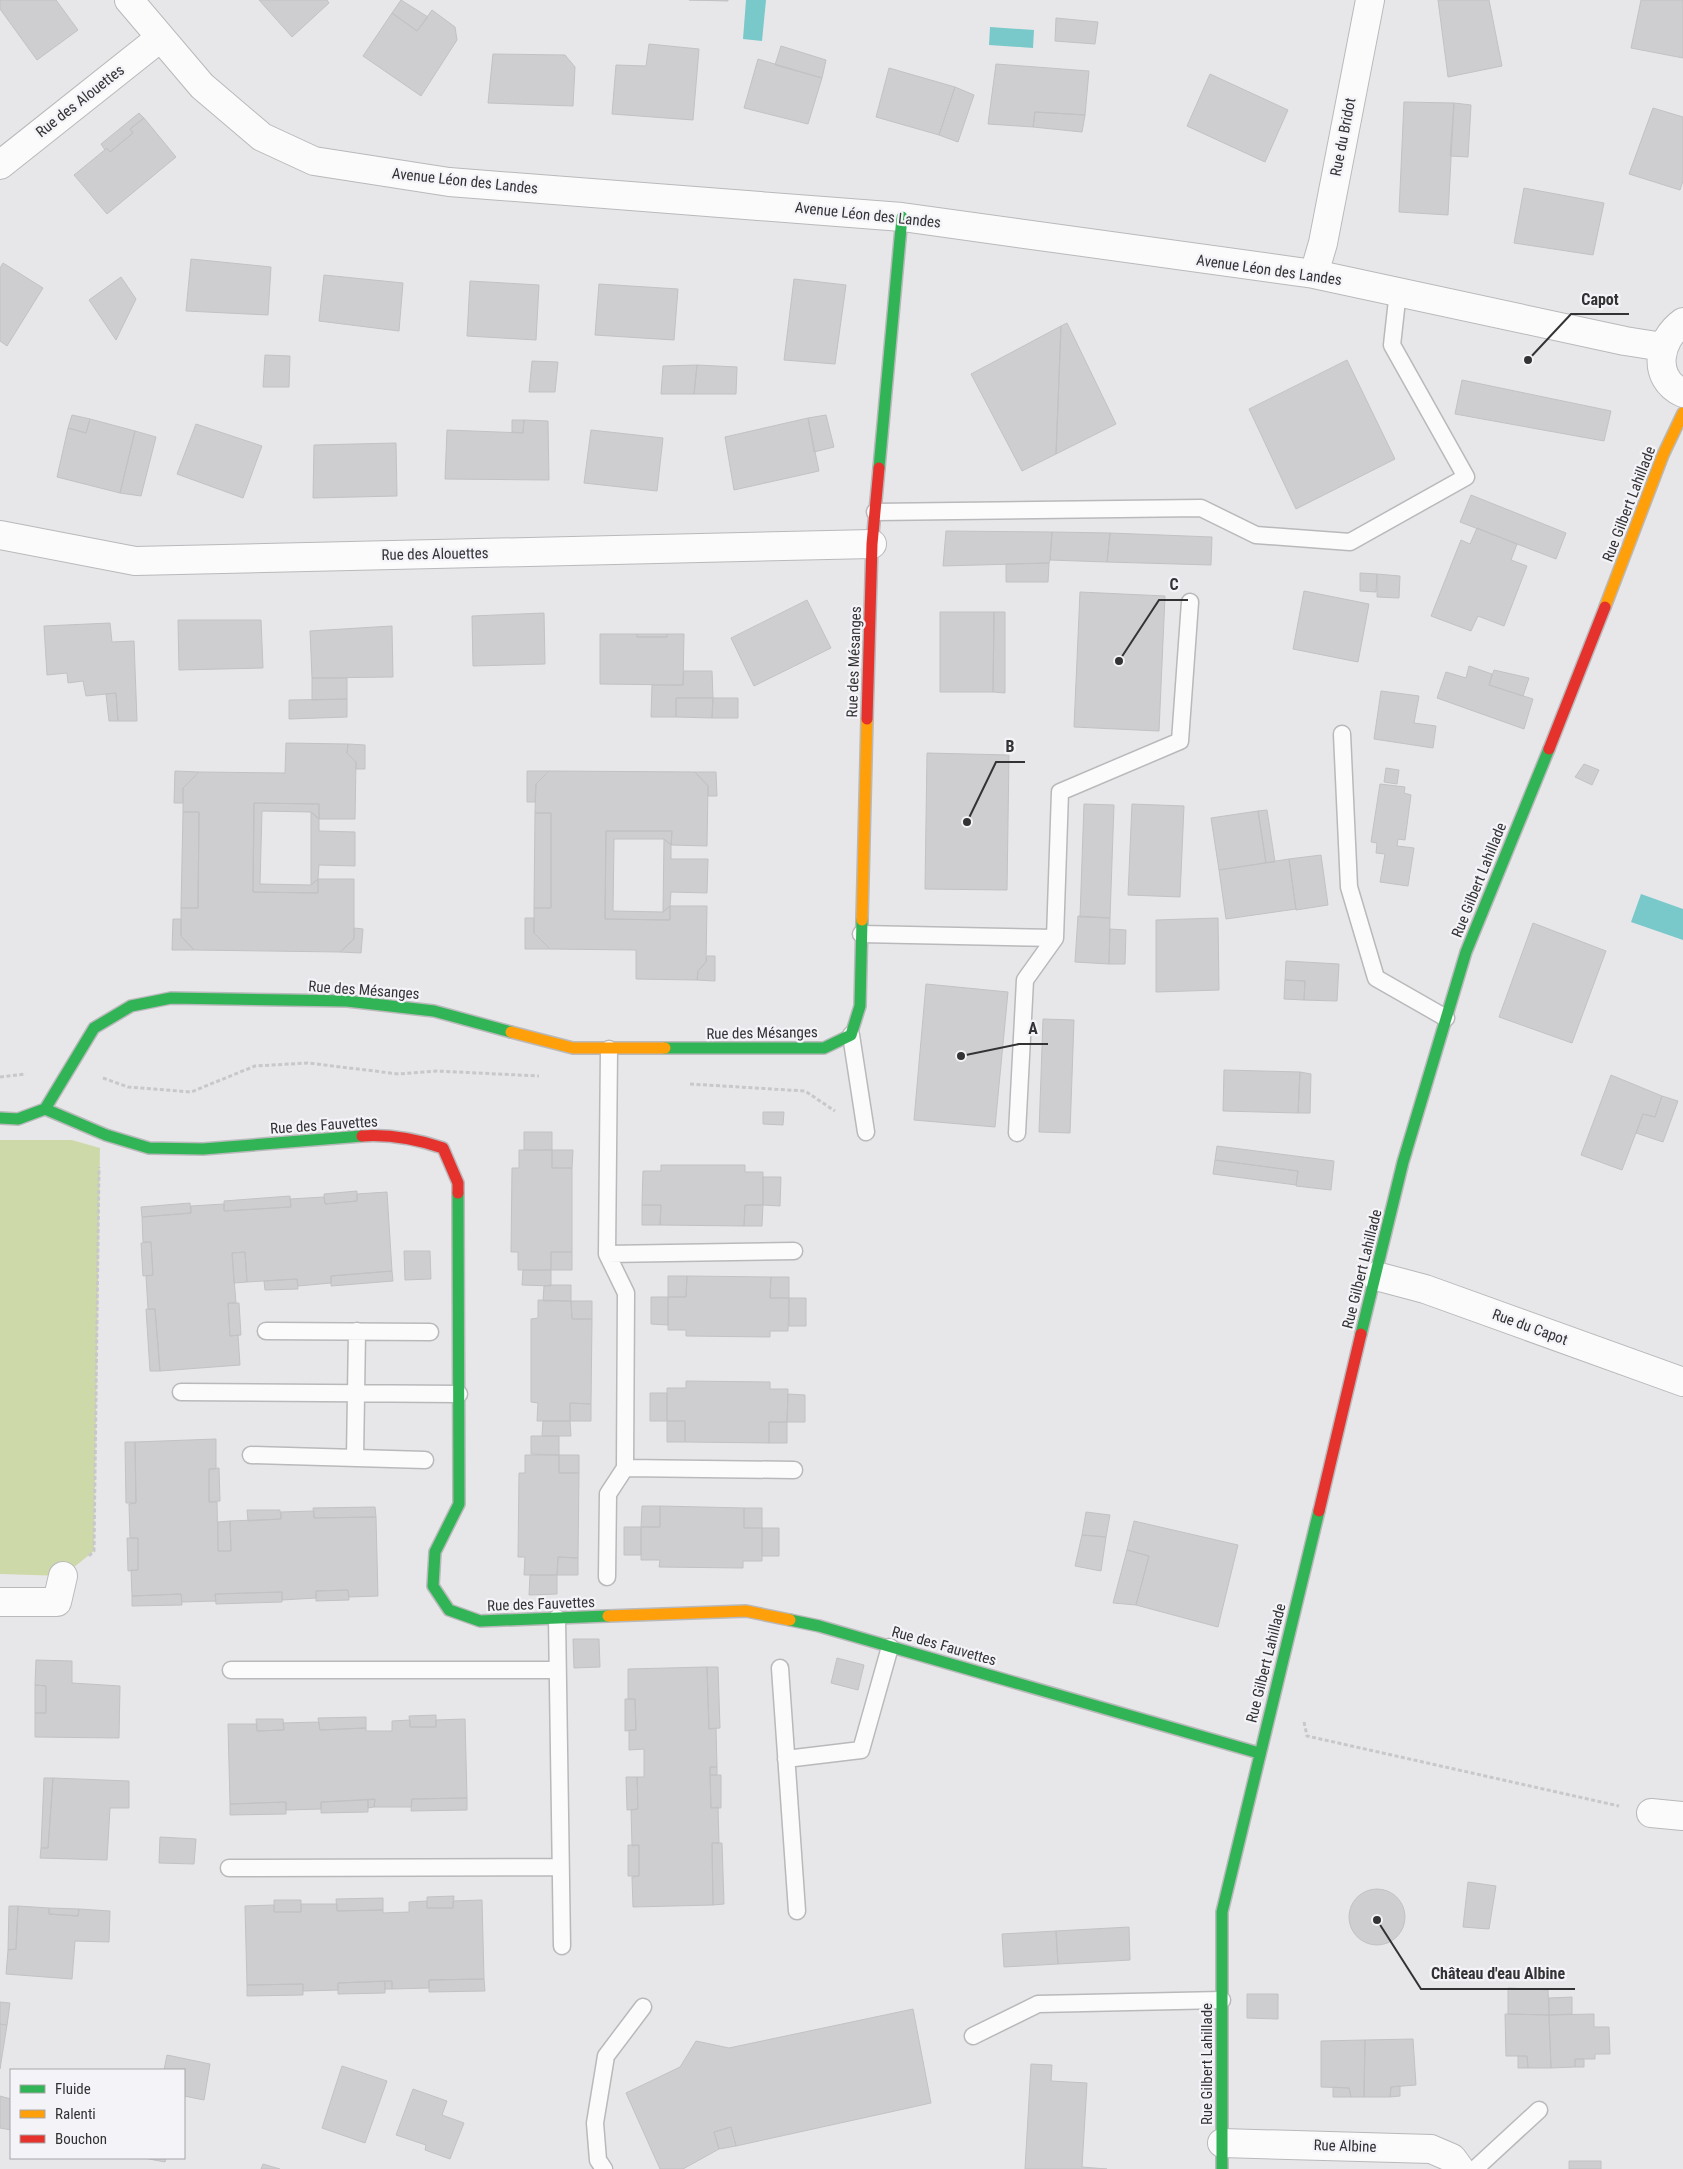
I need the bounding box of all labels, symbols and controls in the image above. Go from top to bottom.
street label: Rue des Alouettes [32,61,128,141]
street label: Rue du Bridot [1327,96,1359,178]
street label: Avenue Léon des Landes [391,164,539,198]
street label: Avenue Léon des Landes [794,198,942,232]
street label: Avenue Léon des Landes [1195,251,1343,289]
callout: Capot [1571,283,1629,314]
text: Capot [1581,290,1619,309]
street label: Rue Gilbert Lahillade [1599,444,1659,564]
street label: Rue des Alouettes [381,544,489,564]
callout: C [1159,569,1188,600]
text: C [1169,575,1179,594]
street label: Rue des Mésanges [843,606,865,718]
callout: B [996,731,1025,762]
text: B [1006,737,1015,756]
street label: Rue Gilbert Lahillade [1448,820,1510,940]
street label: Rue des Mésanges [308,977,420,1003]
callout: A [1019,1013,1048,1044]
text: A [1028,1019,1038,1038]
street label: Rue des Mésanges [706,1023,818,1043]
street label: Rue des Fauvettes [270,1112,379,1138]
street label: Rue Gilbert Lahillade [1338,1208,1386,1330]
street label: Rue du Capot [1490,1305,1570,1349]
street label: Rue des Fauvettes [487,1593,595,1615]
street label: Rue Gilbert Lahillade [1242,1602,1290,1724]
street label: Rue des Fauvettes [890,1622,999,1670]
callout: Château d'eau Albine [1421,1958,1575,1989]
text: Château d'eau Albine [1431,1964,1565,1983]
street label: Rue Gilbert Lahillade [1198,2003,1216,2125]
legend [10,2069,185,2159]
text: Fluide [55,2080,91,2098]
text: Ralenti [55,2105,96,2123]
text: Bouchon [55,2130,107,2148]
street label: Rue Albine [1313,2136,1377,2156]

